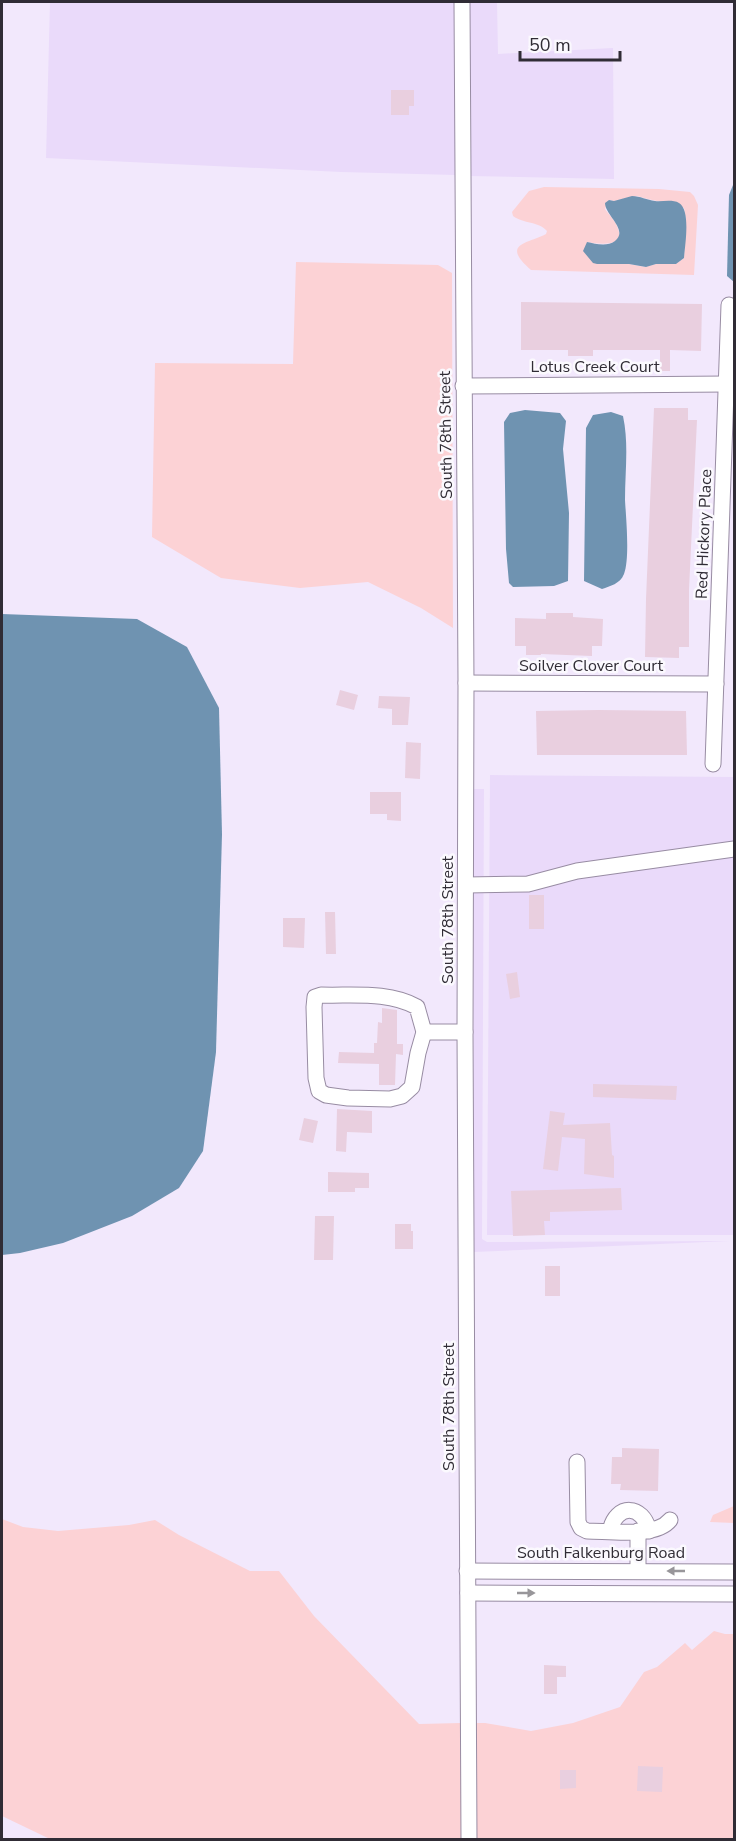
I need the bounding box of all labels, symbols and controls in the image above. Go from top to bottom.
scale bar [520,24,620,62]
text: 50 m [529,33,571,57]
street label: Lotus Creek Court [530,356,660,378]
street label: South 78th Street [434,370,458,499]
street label: Red Hickory Place [691,469,717,599]
street label: Soilver Clover Court [519,655,663,677]
street label: South 78th Street [437,856,459,984]
street label: South 78th Street [438,1343,460,1471]
street label: South Falkenburg Road [517,1542,685,1564]
one-way arrow [667,1566,686,1576]
one-way arrow [517,1588,536,1598]

